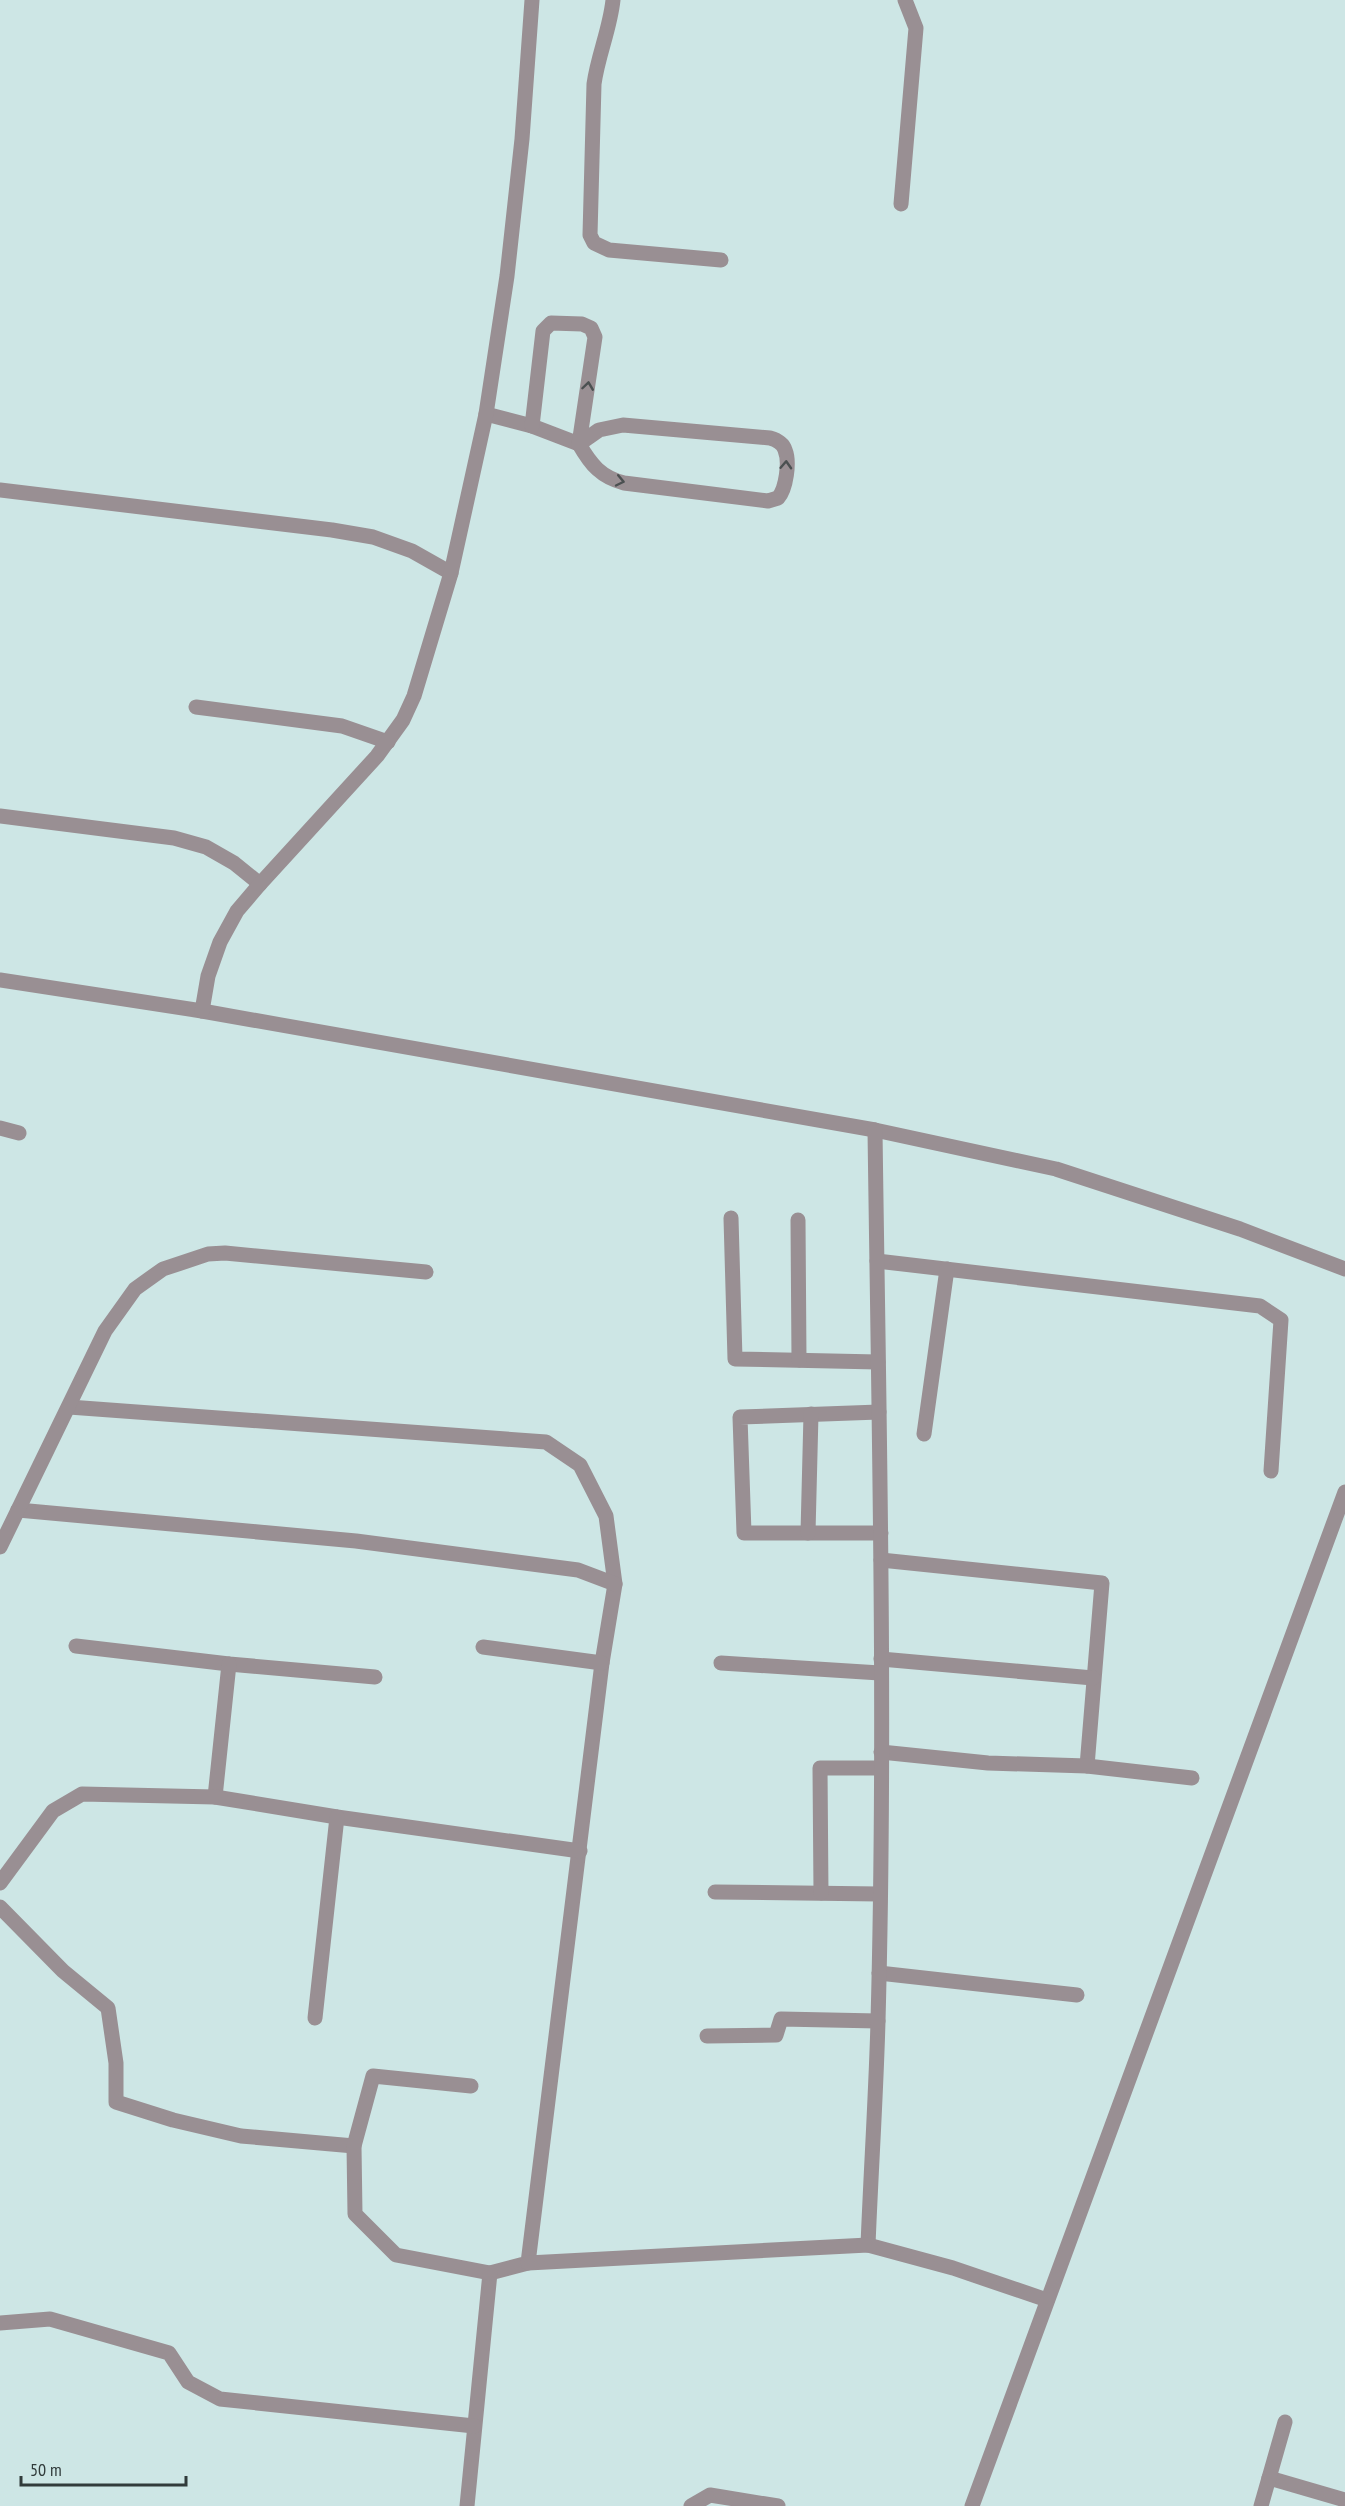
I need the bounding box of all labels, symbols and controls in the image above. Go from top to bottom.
one-way arrow [581,381,593,390]
one-way arrow [779,460,792,469]
one-way arrow [615,474,625,487]
scale bar [21,2449,186,2487]
text: 50 m [30,2458,62,2481]

